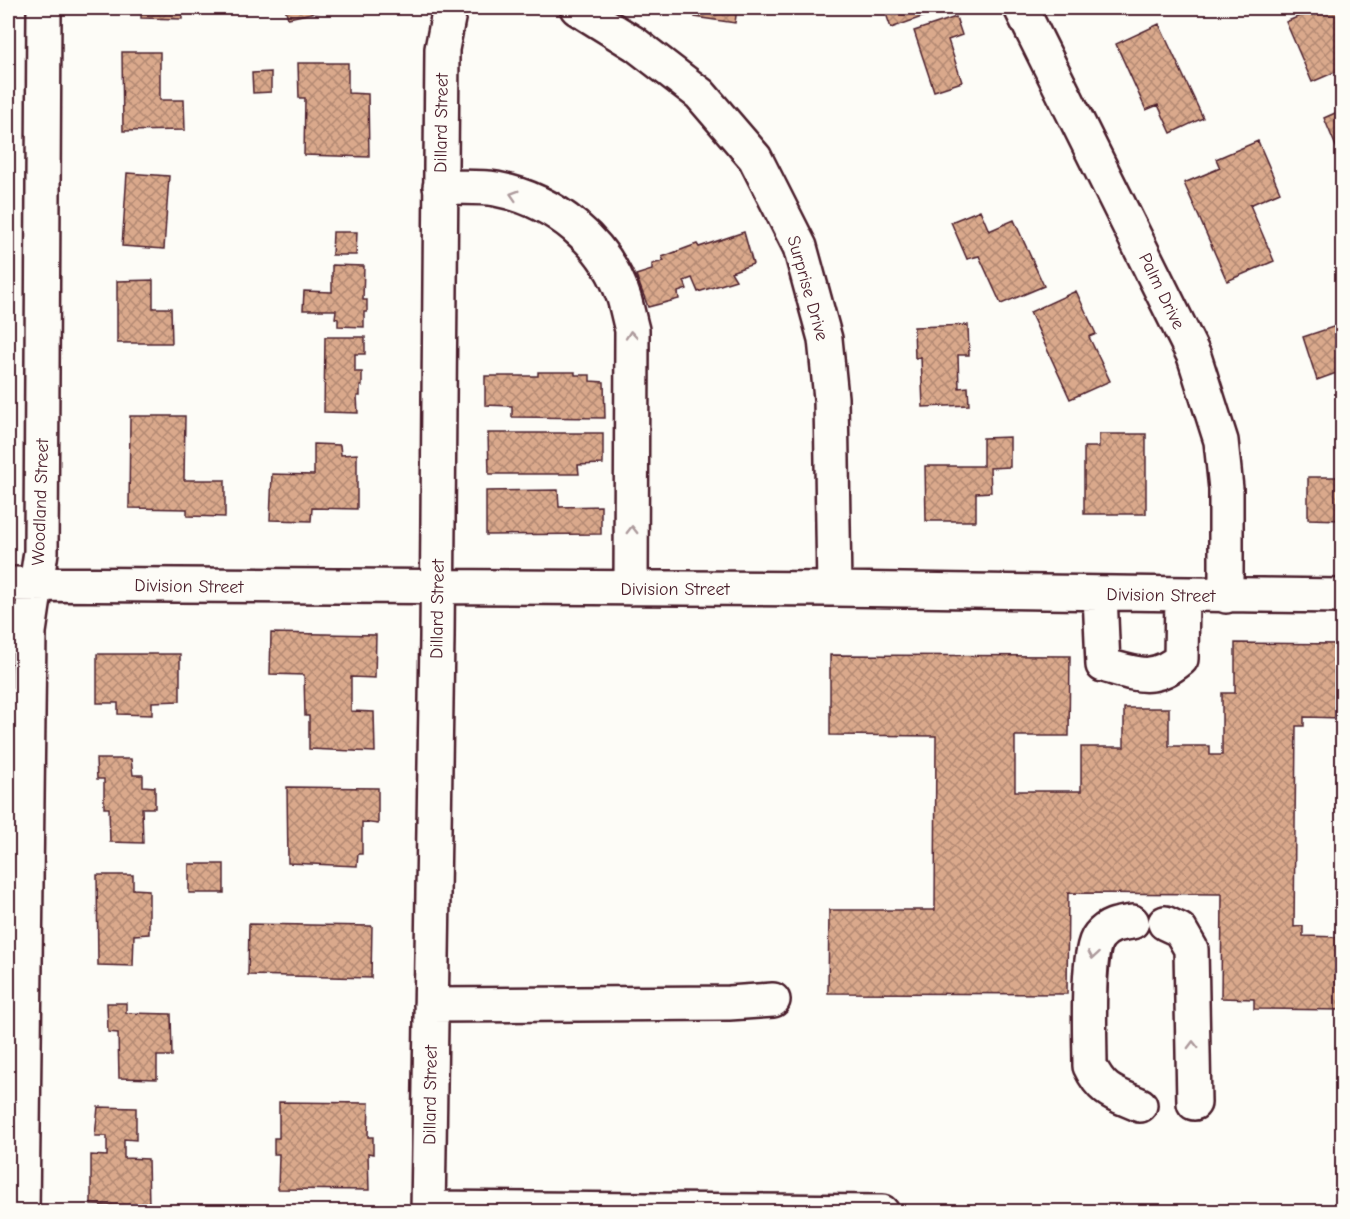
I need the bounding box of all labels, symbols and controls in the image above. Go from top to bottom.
street label: Dillard Street [430,72,453,173]
one-way arrow [509,190,520,202]
street label: Surprise Drive [783,233,833,343]
street label: Palm Drive [1134,250,1189,333]
one-way arrow [625,330,638,340]
street label: Woodland Street [28,437,53,566]
one-way arrow [626,525,638,534]
street label: Dillard Street [426,558,449,659]
street label: Division Street [134,575,245,598]
street label: Division Street [620,579,730,600]
street label: Division Street [1106,584,1217,607]
one-way arrow [1087,950,1100,960]
one-way arrow [1186,1040,1199,1049]
street label: Dillard Street [419,1044,442,1145]

